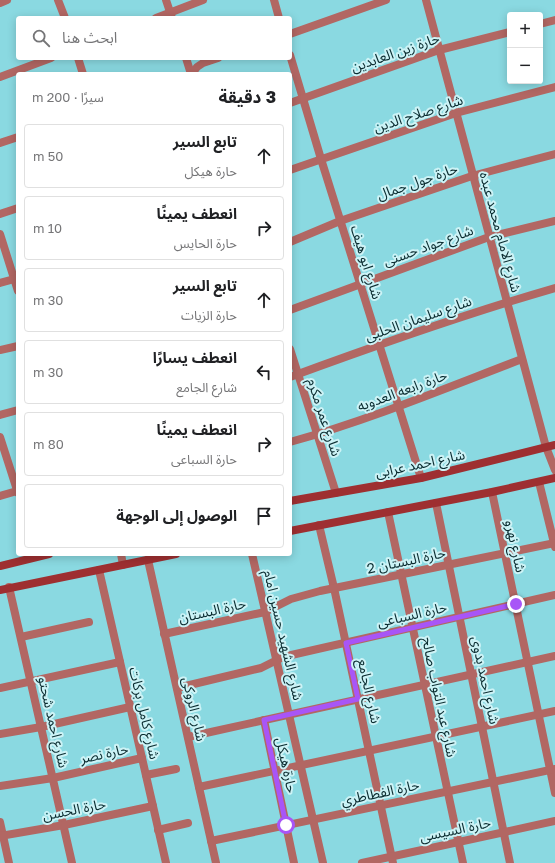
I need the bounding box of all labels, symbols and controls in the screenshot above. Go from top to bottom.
map controls [507,12,543,84]
button: + [507,12,543,48]
search box [16,16,292,60]
icon: search [30,27,52,49]
text: ابحث هنا [62,28,117,46]
street label: حارة زين العابدين [348,29,442,76]
button: − [507,48,543,84]
text: 3 دقيقة [219,86,276,107]
text: سيرًا · 200 m [32,89,104,105]
street label: شارع صلاح الدين [371,91,466,138]
text: تابع السير [173,132,237,150]
icon: ahead [253,145,275,167]
text: 50 m [33,148,63,164]
street label: حارة جول جمال [374,159,460,204]
text: حارة هيكل [184,163,237,179]
street label: شارع الامام محمد عبده [474,170,525,295]
text: انعطف يمينًا [157,204,237,222]
icon: right [253,217,275,239]
text: 10 m [33,220,62,236]
street label: شارع جواد حسنى [381,221,476,272]
street label: شارع ابو هيف [345,223,386,302]
text: حارة الحايس [174,235,237,251]
text: تابع السير [173,276,237,294]
icon: ahead [253,289,275,311]
text: 30 m [33,292,63,308]
street label: شارع سليمان الحلبى [362,292,475,347]
text: حارة الزيات [181,307,237,323]
text: انعطف يسارًا [153,348,237,366]
icon: left [253,361,275,383]
text: 30 m [33,364,63,380]
street label: حارة رابعه العدويه [355,366,450,415]
street label: شارع عمر مكرم [302,376,346,459]
text: شارع الجامع [176,379,237,395]
text: انعطف يمينًا [157,420,237,438]
icon: right [253,433,275,455]
text: 80 m [33,436,64,452]
street label: شارع احمد عرابى [374,445,467,484]
text: حارة السباعى [171,451,237,467]
icon: arrive [253,505,275,527]
text: الوصول إلى الوجهة [116,506,237,524]
street label: شارع نهرو [499,518,530,575]
street label: حارة البستان 2 [365,543,447,578]
street label: شارع الشهيد حسين امام [258,568,307,703]
street label: حارة البستان [177,594,248,627]
route end [507,595,525,613]
street label: حارة السباعى [375,598,449,631]
street label: شارع احمد بدوى [465,634,504,726]
street label: شارع عبد التواب صالح [416,635,461,759]
street label: شارع الجامع [352,657,385,725]
street label: شارع كامل بركات [123,665,164,761]
street label: شارع احمد شحتو [32,675,73,770]
street label: شارع الروكى [176,675,211,744]
street label: حارة هيكل [272,736,301,795]
street label: حارة نصر [77,740,130,768]
street label: حارة الفطاطري [339,775,421,812]
street label: حارة الحسن [41,795,107,824]
street label: حارة السيسى [418,813,492,846]
route start [277,816,295,834]

